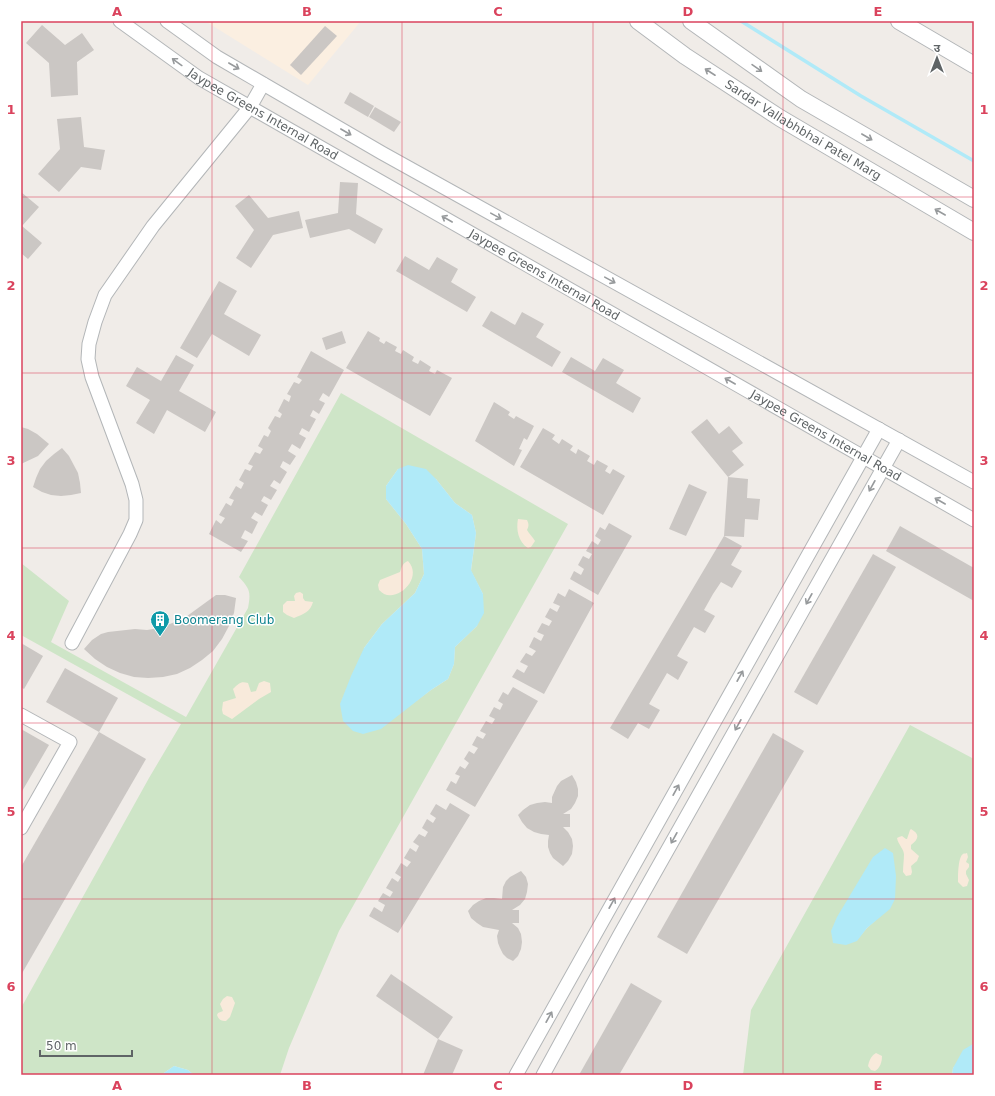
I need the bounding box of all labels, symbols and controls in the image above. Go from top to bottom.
text: A [112,4,122,19]
text: B [302,4,312,19]
text: C [493,4,503,19]
text: D [683,4,694,19]
text: E [874,4,882,19]
north arrow [917,38,957,78]
text: उ [934,42,941,55]
one-way arrow [172,58,183,66]
one-way arrow [228,63,240,71]
one-way arrow [752,64,763,72]
street label: Jaypee Greens Internal Road [184,65,341,163]
one-way arrow [704,68,715,76]
street label: Sardar Vallabhbhai Patel Marg [722,77,884,183]
text: 1 [6,102,16,117]
text: 1 [979,102,989,117]
one-way arrow [340,129,352,137]
one-way arrow [861,134,873,142]
one-way arrow [934,208,946,216]
one-way arrow [490,213,502,221]
one-way arrow [441,215,453,223]
street label: Jaypee Greens Internal Road [466,226,622,323]
one-way arrow [603,276,615,284]
text: 2 [6,278,16,293]
text: 2 [979,278,989,293]
one-way arrow [724,376,736,384]
street label: Jaypee Greens Internal Road [747,387,904,484]
text: 3 [6,453,16,468]
text: 3 [979,453,989,468]
one-way arrow [868,480,876,492]
one-way arrow [934,496,946,504]
one-way arrow [804,593,812,605]
building icon: Boomerang Club [149,609,171,637]
place label: Boomerang Club [174,613,274,627]
text: 4 [6,628,16,643]
text: 4 [979,628,989,643]
one-way arrow [736,671,744,683]
one-way arrow [734,719,741,731]
one-way arrow [673,784,680,796]
text: 5 [6,804,16,819]
text: 5 [979,804,989,819]
one-way arrow [670,832,678,844]
one-way arrow [609,897,617,909]
text: 6 [6,979,16,994]
text: 6 [979,979,989,994]
one-way arrow [545,1011,553,1023]
scale bar [40,1032,132,1058]
text: 50 m [46,1039,77,1053]
text: A [112,1078,122,1093]
text: B [302,1078,312,1093]
text: C [493,1078,503,1093]
text: D [683,1078,694,1093]
text: E [874,1078,882,1093]

